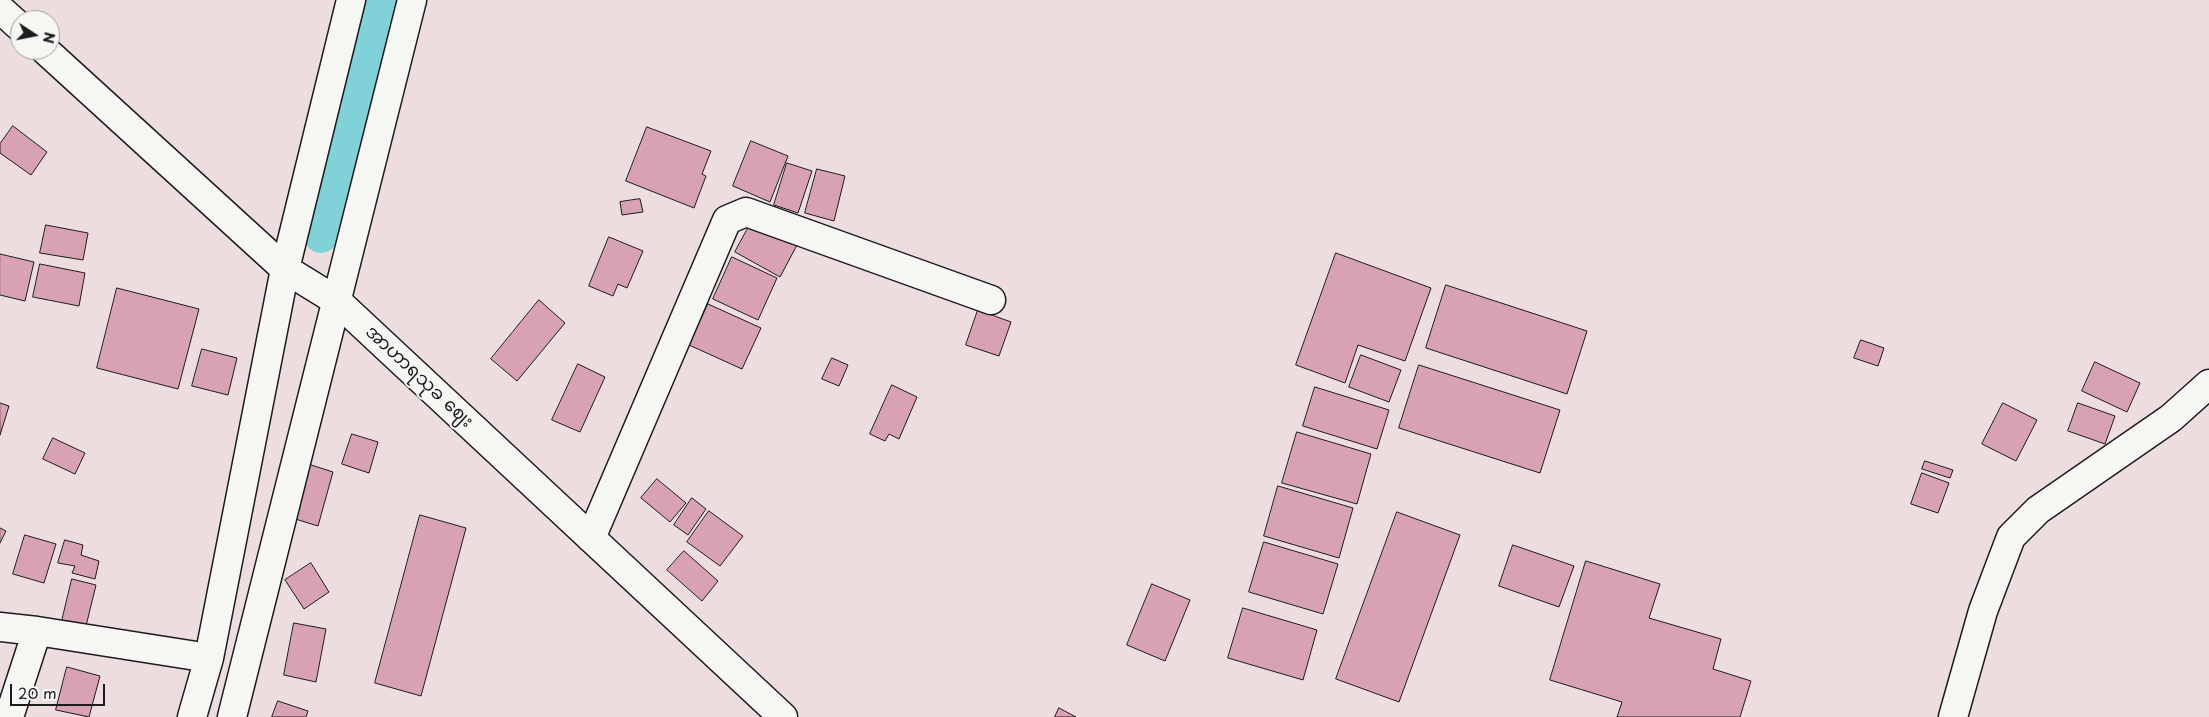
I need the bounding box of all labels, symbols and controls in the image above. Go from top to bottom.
north arrow [10,10,60,60]
text: N [38,30,61,45]
street label: အာဟာရသုခ ဈေး [361,322,477,432]
scale bar [12,674,108,706]
text: 20 m [18,681,57,704]

